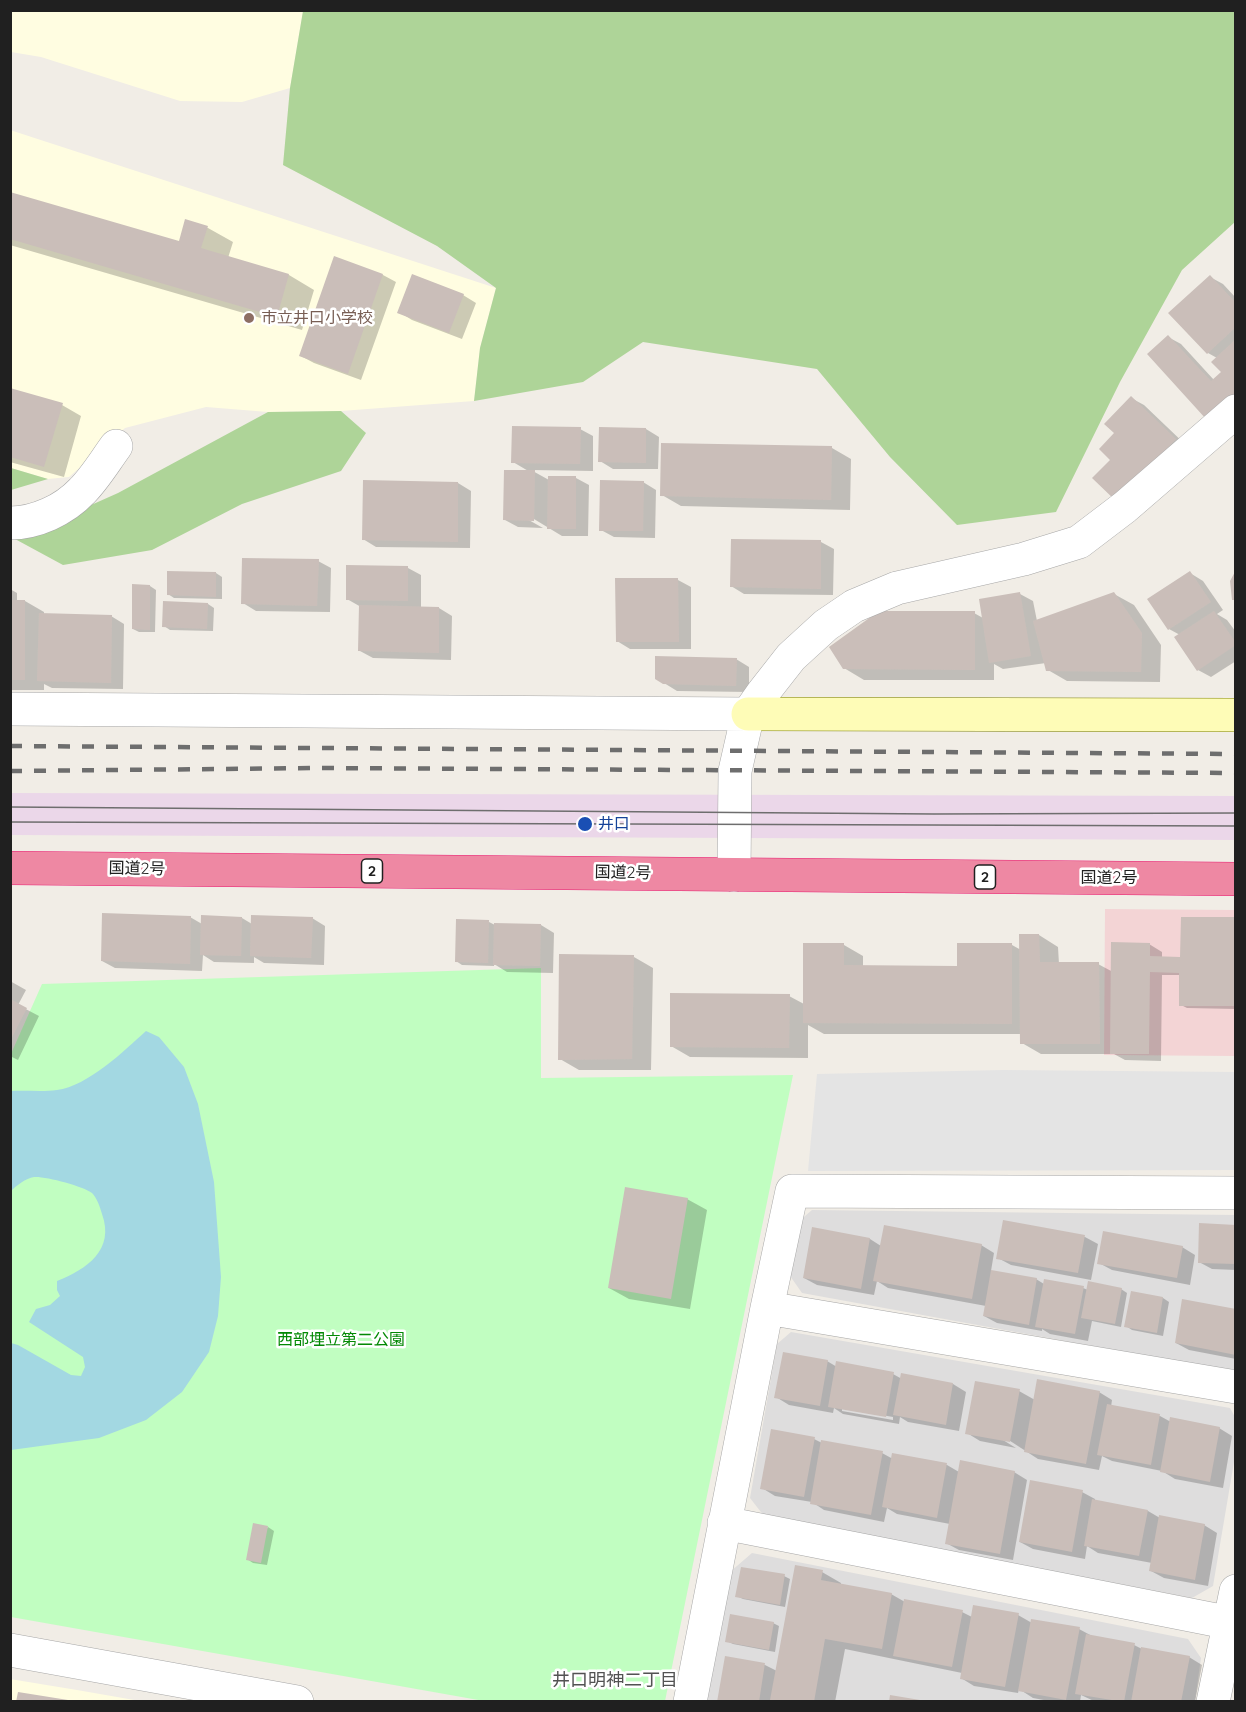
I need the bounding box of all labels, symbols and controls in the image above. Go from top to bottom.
place label: 市立井口小学校 [261,308,373,328]
marker: 市立井口小学校 [242,311,256,325]
place label: 井口 [598,814,630,834]
marker: 井口 [576,815,594,833]
street label: 国道2号 [108,859,166,879]
road number: 2 [362,859,382,883]
street label: 国道2号 [594,863,652,883]
road number: 2 [974,865,996,889]
street label: 国道2号 [1081,868,1137,888]
park label: 西部埋立第二公園 [277,1330,405,1350]
district label: 井口明神二丁目 [552,1670,678,1692]

